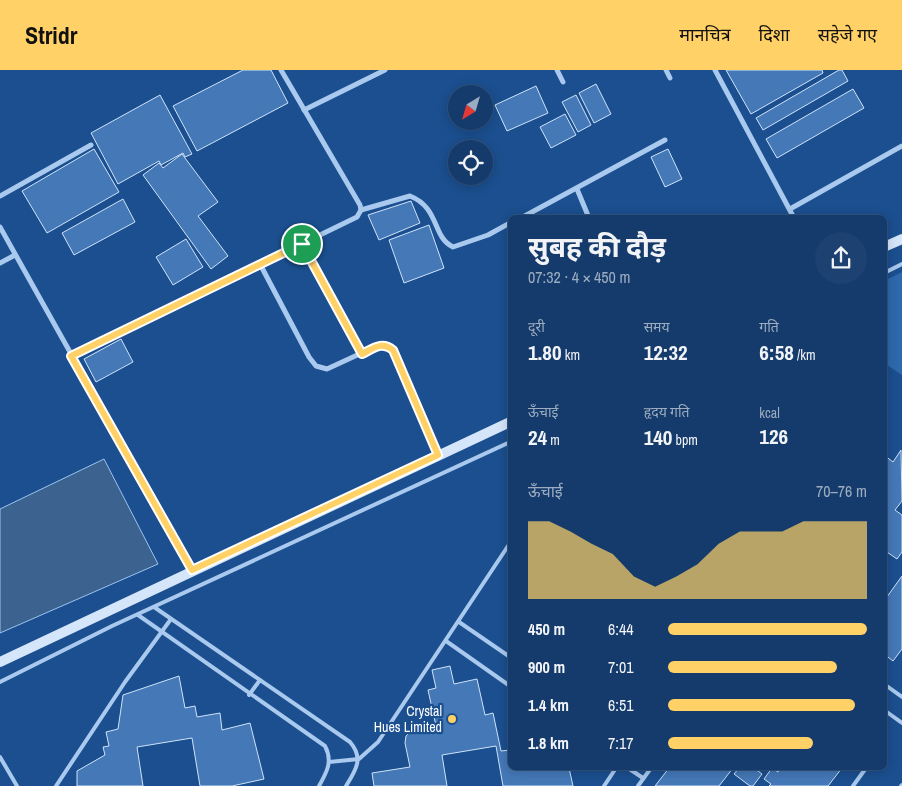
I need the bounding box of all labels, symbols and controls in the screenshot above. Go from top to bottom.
text: Stridr [25,19,78,51]
text: मानचित्र [679,22,731,47]
text: दिशा [759,22,790,47]
text: सहेजे गए [818,22,877,47]
north arrow [448,85,492,130]
map controls [448,85,493,185]
button: locate [448,140,493,185]
pin [281,223,323,265]
text: सुबह की दौड़ [528,228,666,266]
icon: arrive [288,230,316,258]
button: share [815,232,867,284]
text: 07:32 · 4 × 450 m [528,266,631,288]
text: दूरी [528,318,545,336]
text: समय [644,318,670,336]
text: गति [759,318,779,336]
text: 1.80 [528,338,562,367]
text: 12:32 [644,338,688,367]
text: 6:58 [759,338,794,367]
text: km [562,346,580,364]
text: /km [794,346,815,364]
text: ऊँचाई [528,403,558,421]
text: हृदय गति [644,403,690,421]
text: kcal [759,404,780,422]
text: 126 [759,422,788,451]
text: 24 [528,423,547,452]
text: 140 [644,423,672,452]
text: m [547,431,560,449]
text: bpm [672,431,698,449]
text: ऊँचाई [528,480,563,502]
text: 70–76 m [816,480,867,502]
text: 450 m [528,618,565,640]
text: 6:44 [608,618,634,640]
text: 900 m [528,656,565,678]
text: 7:01 [608,656,634,678]
text: 1.4 km [528,694,569,716]
text: 6:51 [608,694,634,716]
place label: Crystal Hues Limited [374,702,442,736]
marker: Crystal Hues Limited [446,713,458,725]
text: 1.8 km [528,732,569,754]
text: 7:17 [608,732,634,754]

